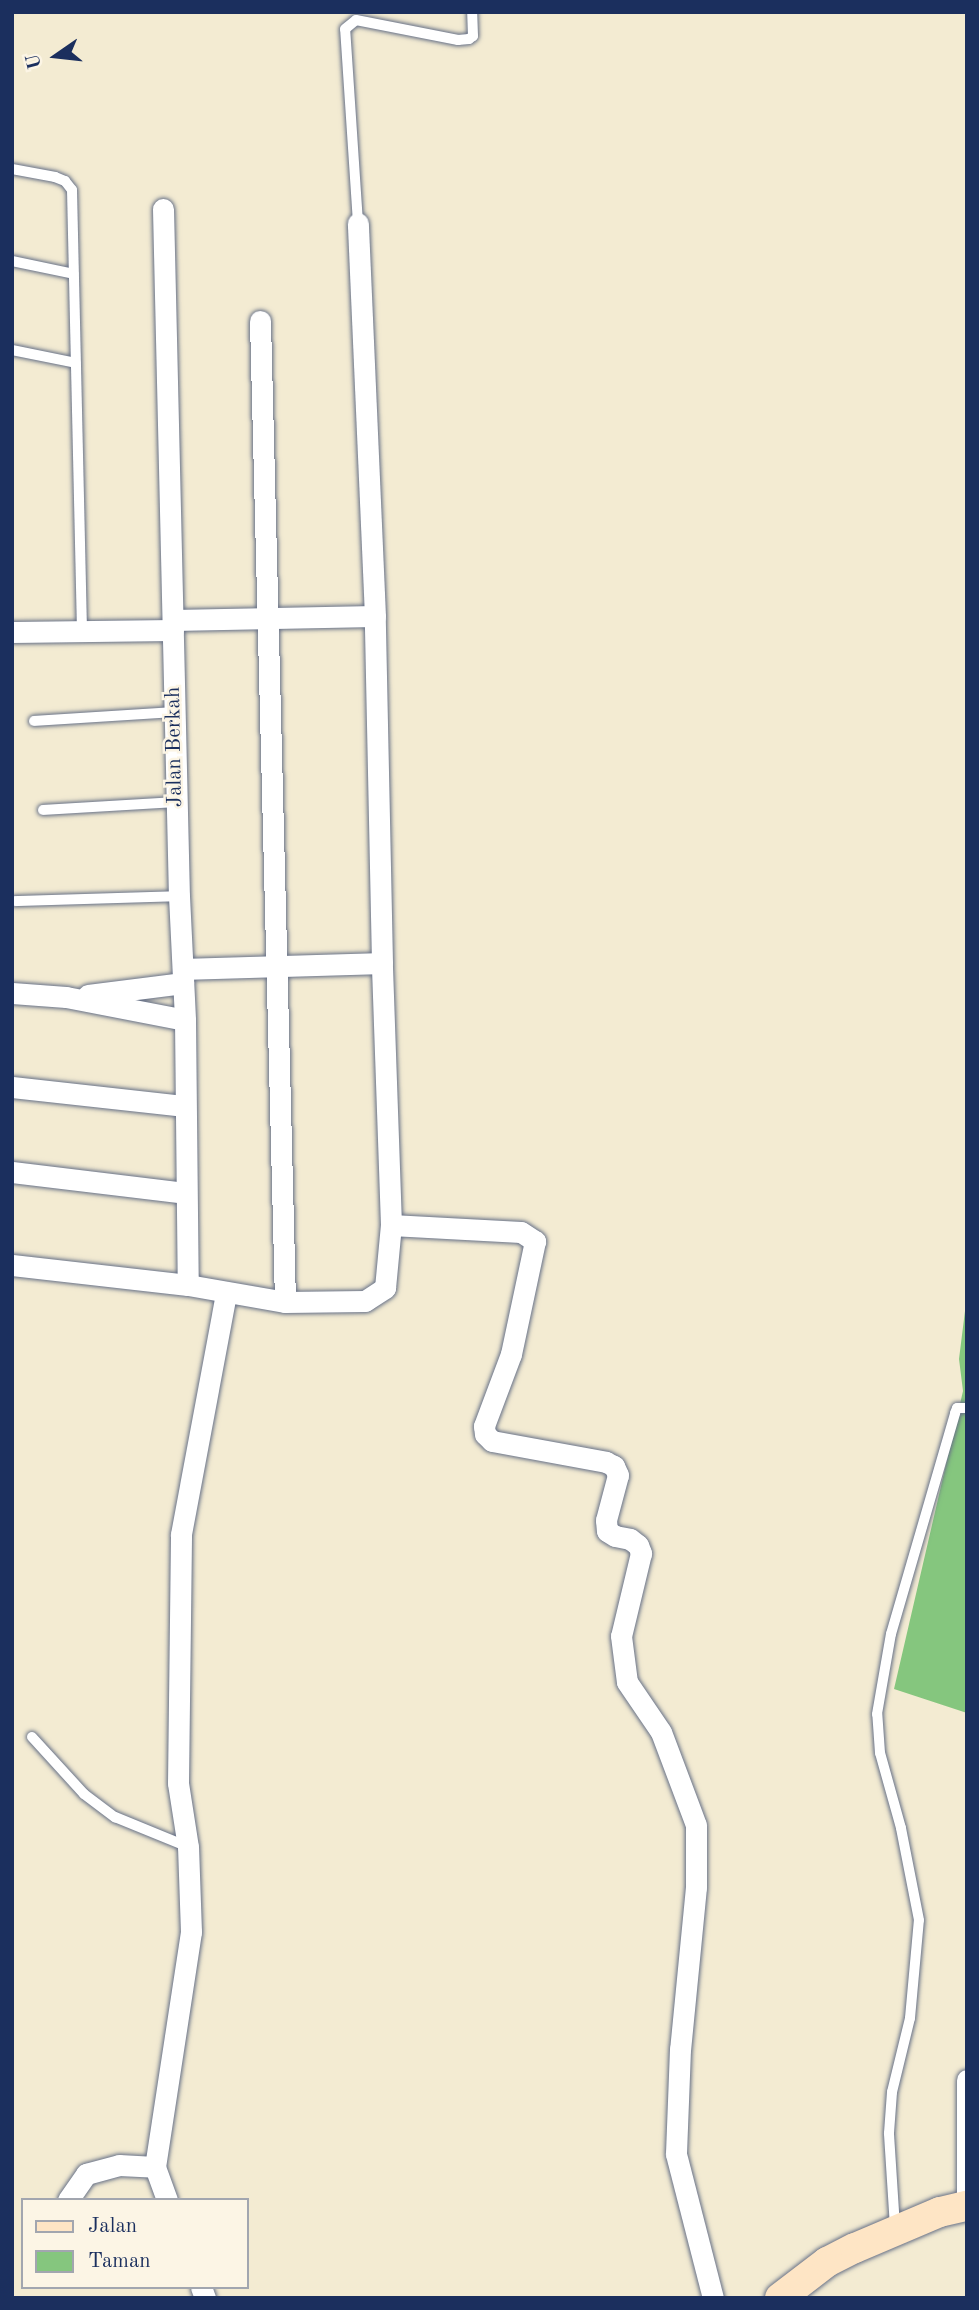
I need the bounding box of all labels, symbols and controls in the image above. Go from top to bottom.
north arrow [21,21,91,91]
text: U [24,52,46,71]
street label: Jalan Berkah [161,687,189,807]
legend [21,2198,248,2289]
text: Jalan [88,2216,137,2237]
text: Taman [88,2251,151,2272]

